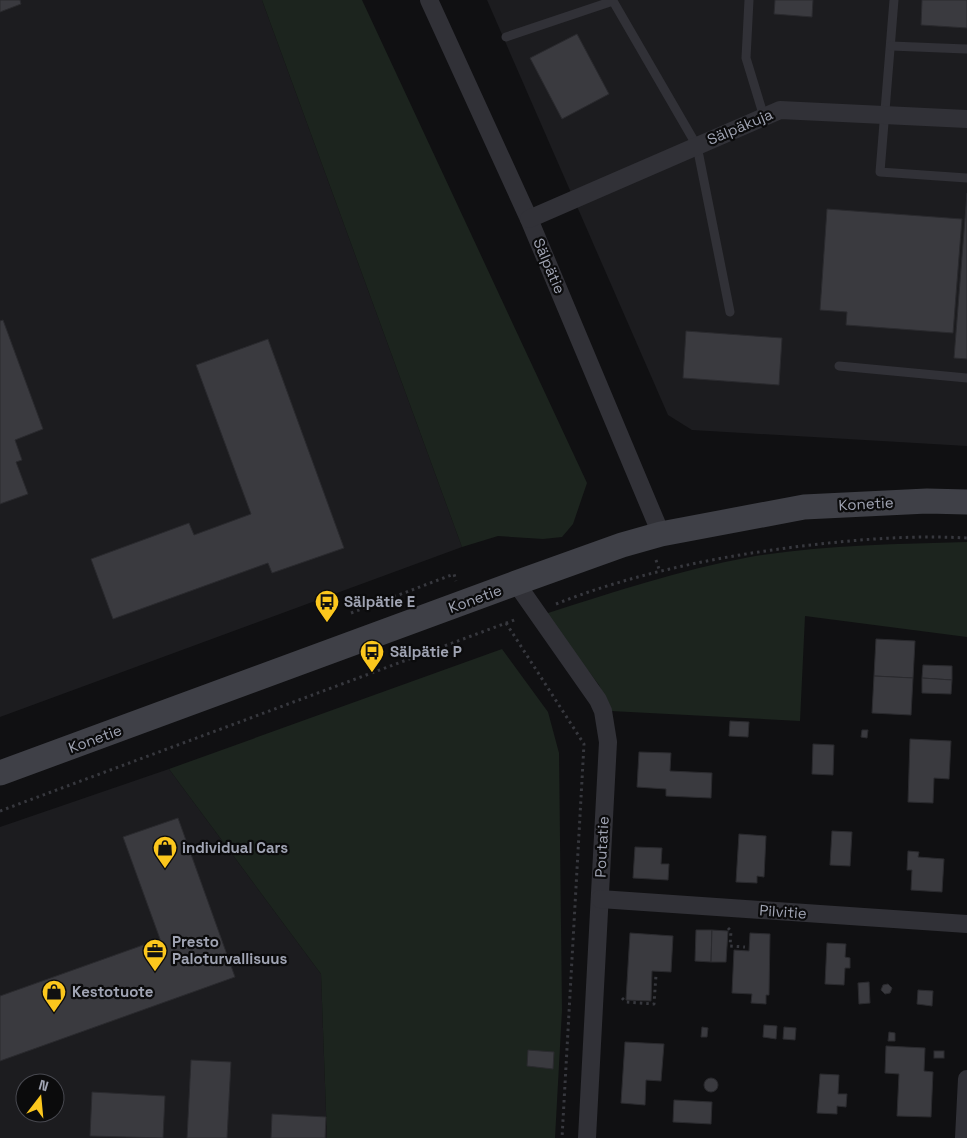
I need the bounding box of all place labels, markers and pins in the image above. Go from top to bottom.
bus stop icon: Sälpätie E [314,589,340,623]
place label: Sälpätie E [344,592,415,611]
bus stop icon: Sälpätie P [359,639,385,673]
place label: Sälpätie P [390,642,462,661]
shop icon: individual Cars [152,835,178,869]
place label: individual Cars [182,838,288,857]
place label: Presto Paloturvallisuus [172,932,288,968]
office icon: Presto Paloturvallisuus [142,938,168,972]
shop icon: Kestotuote [41,979,67,1013]
place label: Kestotuote [72,982,154,1001]

